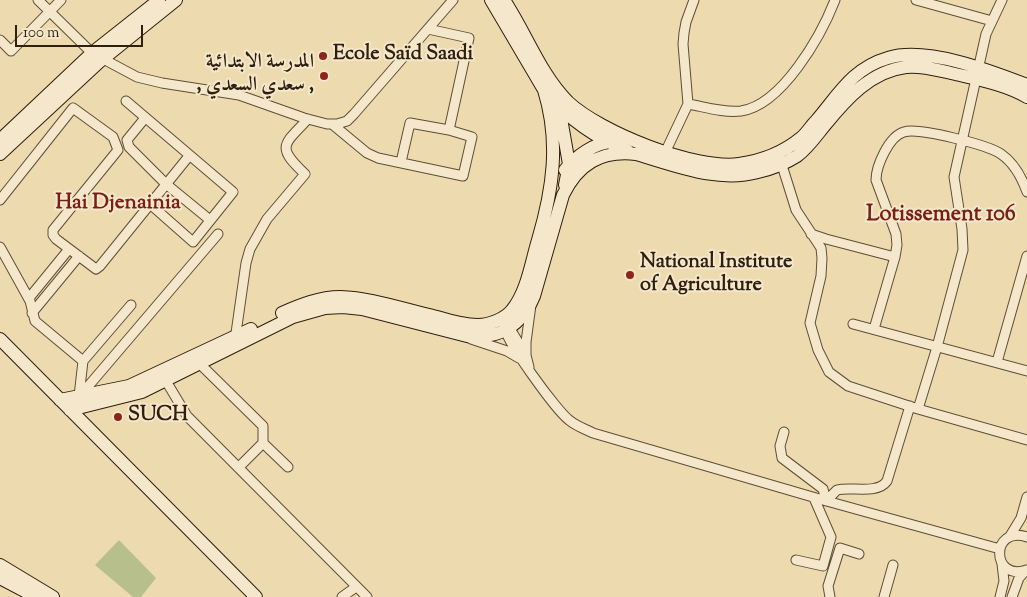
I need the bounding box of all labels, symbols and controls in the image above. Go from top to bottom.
scale bar [18,15,145,47]
text: 100 m [23,23,59,44]
place label: Ecole Saïd Saadi [333,44,473,68]
marker: Ecole Saïd Saadi [317,50,329,62]
place label: المدرسة الابتدائية , سعدي السعدي , [197,52,314,99]
marker: المدرسة الابتدائية , سعدي السعدي , [318,70,330,82]
district label: Hai Djenainia [55,191,181,217]
district label: Lotissement 106 [866,203,1016,229]
place label: National Institute of Agriculture [640,252,792,299]
marker: National Institute of Agriculture [624,269,636,281]
place label: SUCH [128,405,188,429]
marker: SUCH [112,411,124,423]

